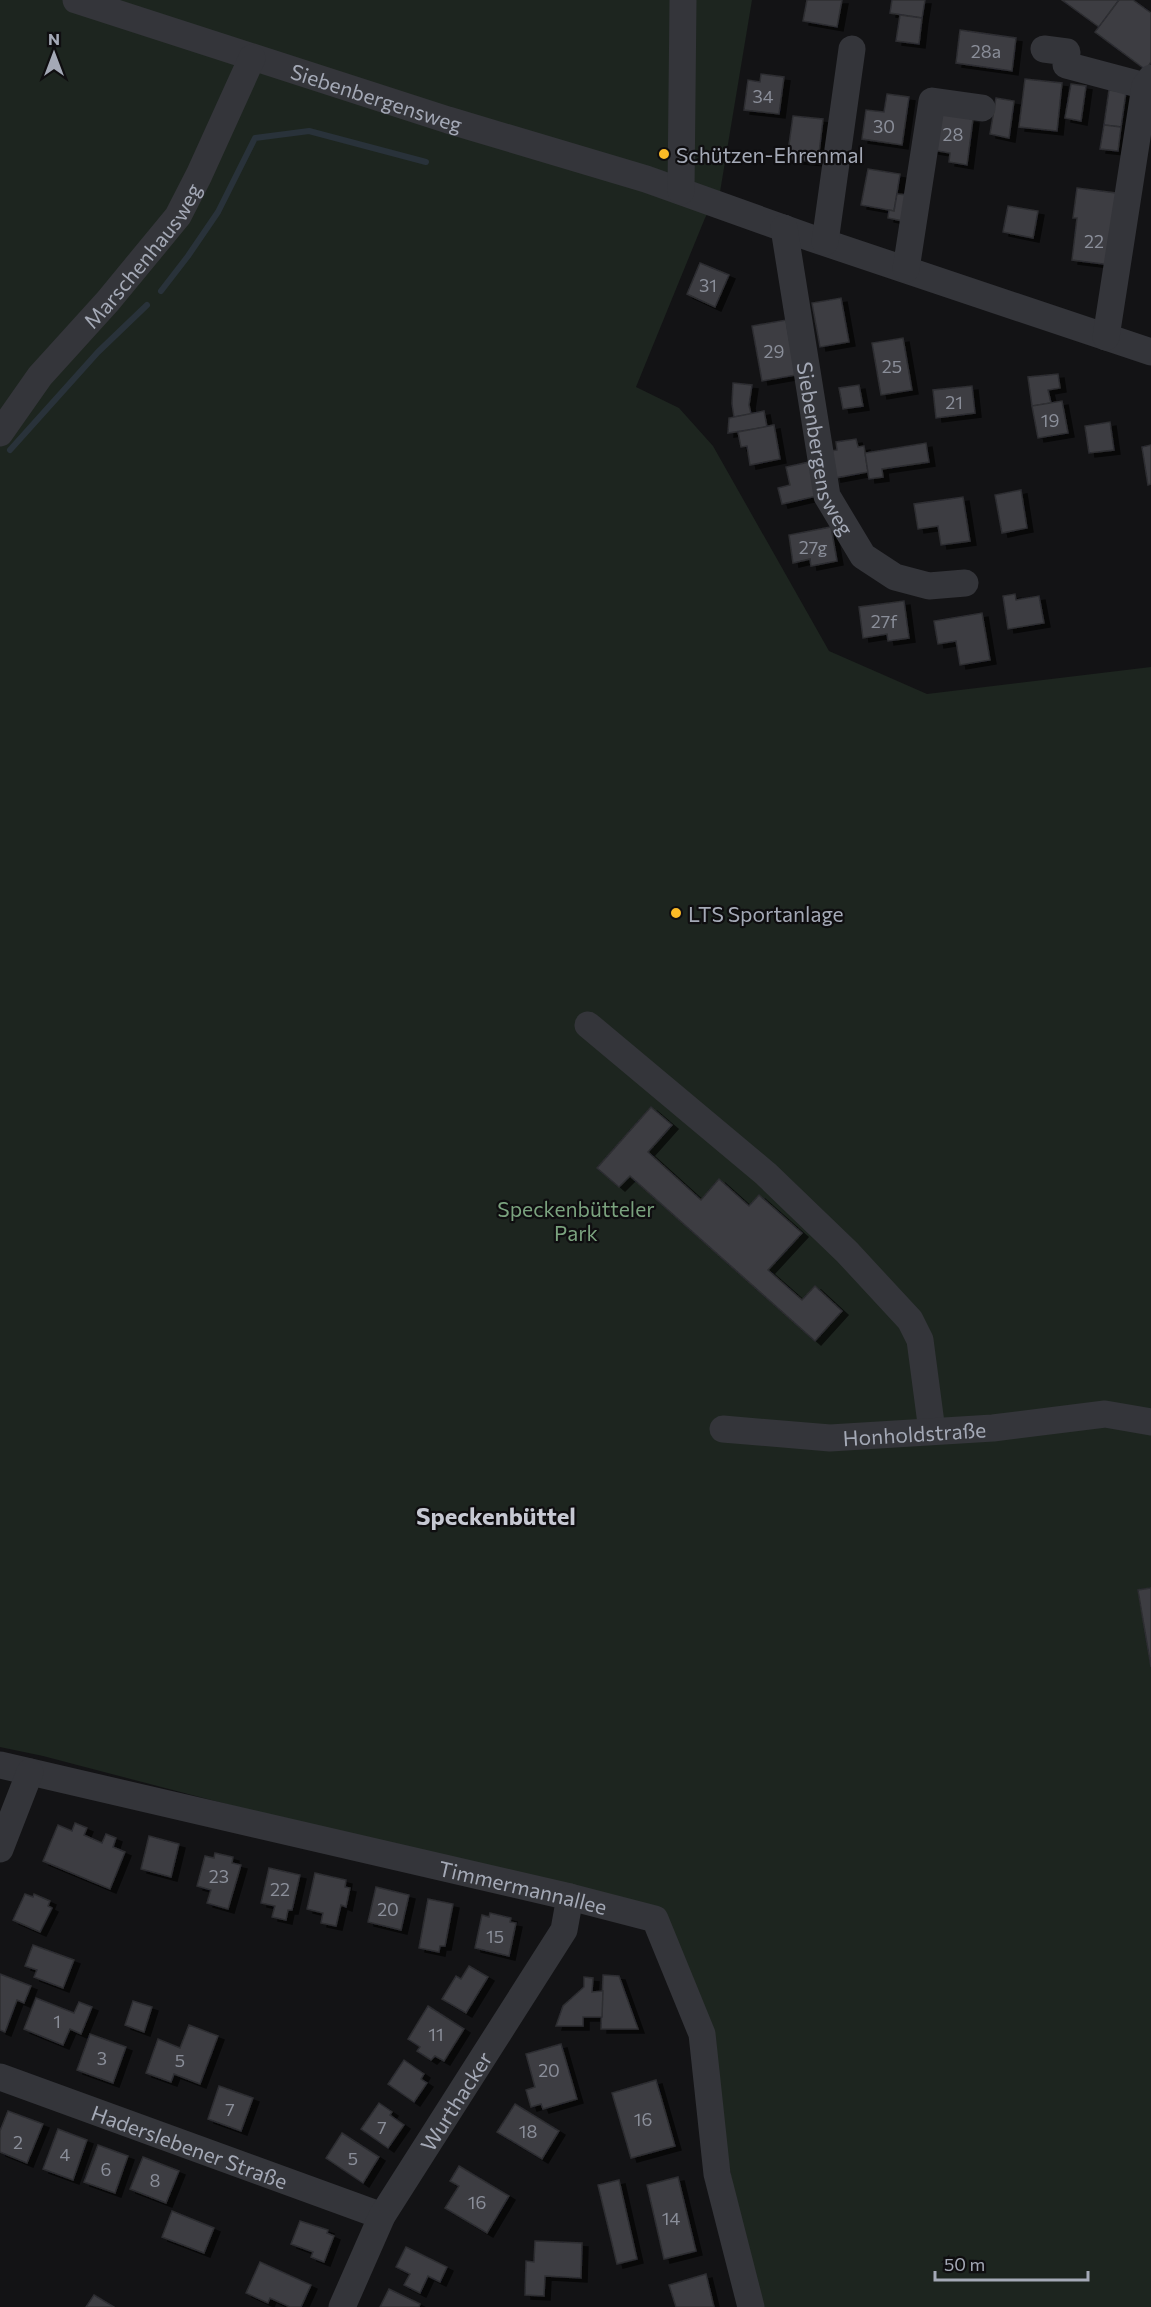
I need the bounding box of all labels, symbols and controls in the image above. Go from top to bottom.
north arrow [24,24,84,84]
text: N [48,29,60,48]
house number: 28a [971,40,1001,62]
street label: Siebenbergensweg [288,58,466,136]
house number: 34 [752,85,774,107]
house number: 30 [873,115,895,137]
house number: 28 [943,123,964,145]
place label: Schützen-Ehrenmal [676,142,864,167]
marker: Schützen-Ehrenmal [657,147,671,161]
street label: Marschenhausweg [78,179,205,333]
house number: 22 [1084,230,1104,252]
house number: 31 [699,274,717,296]
house number: 29 [764,340,784,362]
house number: 25 [882,355,902,377]
street label: Siebenbergensweg [793,360,860,539]
house number: 21 [945,391,963,413]
house number: 19 [1041,409,1059,431]
house number: 27g [799,536,827,558]
house number: 27f [871,610,898,632]
place label: LTS Sportanlage [688,901,844,926]
marker: LTS Sportanlage [669,906,683,920]
park label: Speckenbütteler Park [497,1196,655,1245]
street label: Honholdstraße [842,1416,987,1450]
district label: Speckenbüttel [416,1501,576,1530]
street label: Timmermannallee [436,1855,610,1919]
house number: 23 [209,1865,229,1887]
house number: 22 [270,1878,290,1900]
house number: 20 [377,1898,399,1920]
house number: 15 [486,1925,504,1947]
house number: 1 [53,2010,61,2032]
house number: 11 [428,2023,444,2045]
street label: Wurthacker [414,2046,496,2155]
house number: 3 [97,2047,107,2069]
house number: 5 [175,2049,185,2071]
house number: 20 [538,2059,560,2081]
house number: 7 [225,2098,235,2120]
street label: Haderslebener Straße [88,2099,291,2193]
house number: 16 [634,2108,652,2130]
house number: 7 [377,2116,387,2138]
house number: 18 [519,2120,537,2142]
house number: 2 [13,2131,23,2153]
house number: 4 [60,2143,71,2165]
house number: 5 [348,2147,358,2169]
house number: 6 [101,2158,111,2180]
house number: 8 [150,2169,161,2191]
house number: 16 [468,2191,486,2213]
house number: 14 [662,2207,680,2229]
scale bar [935,2244,1088,2282]
text: 50 m [944,2253,985,2275]

